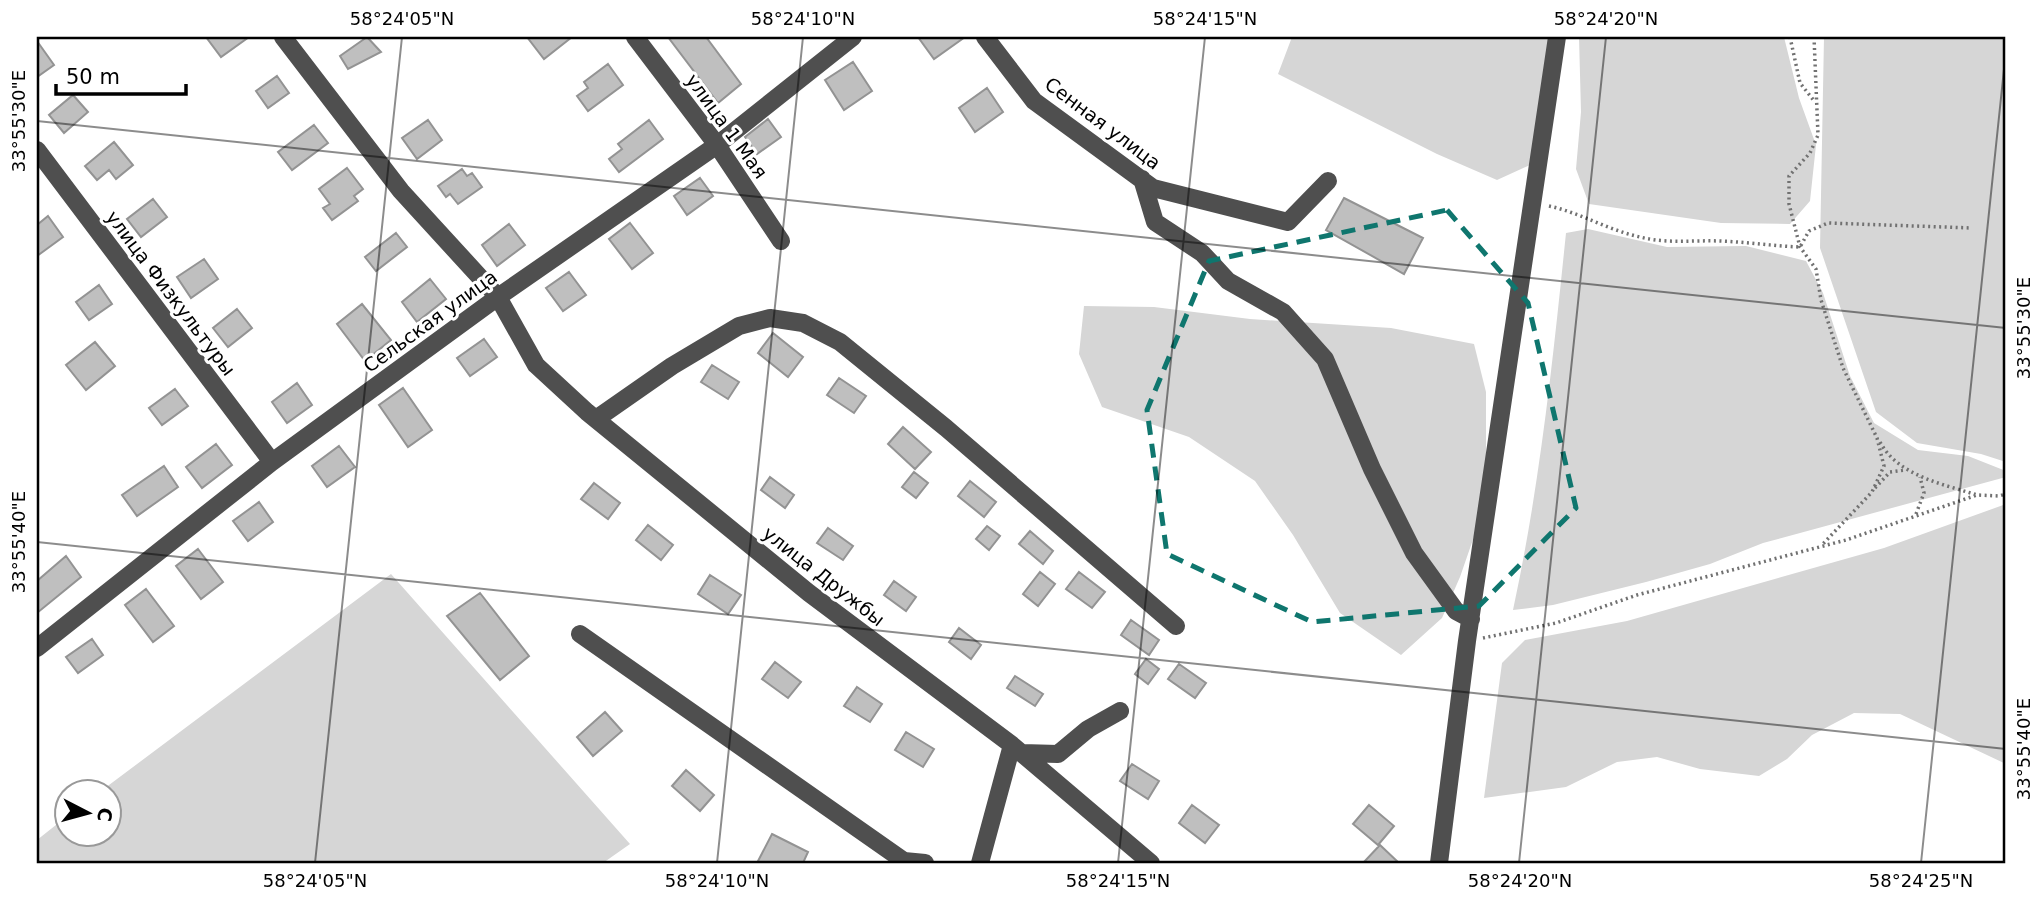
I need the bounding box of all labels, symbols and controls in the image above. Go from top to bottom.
text: 58°24'05"N [350,8,454,29]
text: 58°24'10"N [751,8,855,29]
text: 58°24'15"N [1153,8,1257,29]
text: 58°24'20"N [1554,8,1658,29]
scale bar [56,52,186,96]
text: 50 m [66,65,120,89]
street label: улица 1 Мая [682,69,772,183]
text: 33°55'30"E [8,70,29,172]
street label: Сенная улица [1041,72,1165,174]
street label: улица Физкультуры [102,206,240,380]
street label: Сельская улица [359,265,501,377]
text: 33°55'30"E [2013,277,2034,379]
text: 33°55'40"E [8,491,29,593]
street label: улица Дружбы [759,522,889,630]
text: 33°55'40"E [2013,698,2034,800]
north arrow [52,778,122,848]
text: С [93,807,117,823]
text: 58°24'05"N [263,870,367,891]
text: 58°24'10"N [665,870,769,891]
text: 58°24'15"N [1066,870,1170,891]
text: 58°24'20"N [1468,870,1572,891]
text: 58°24'25"N [1869,870,1973,891]

